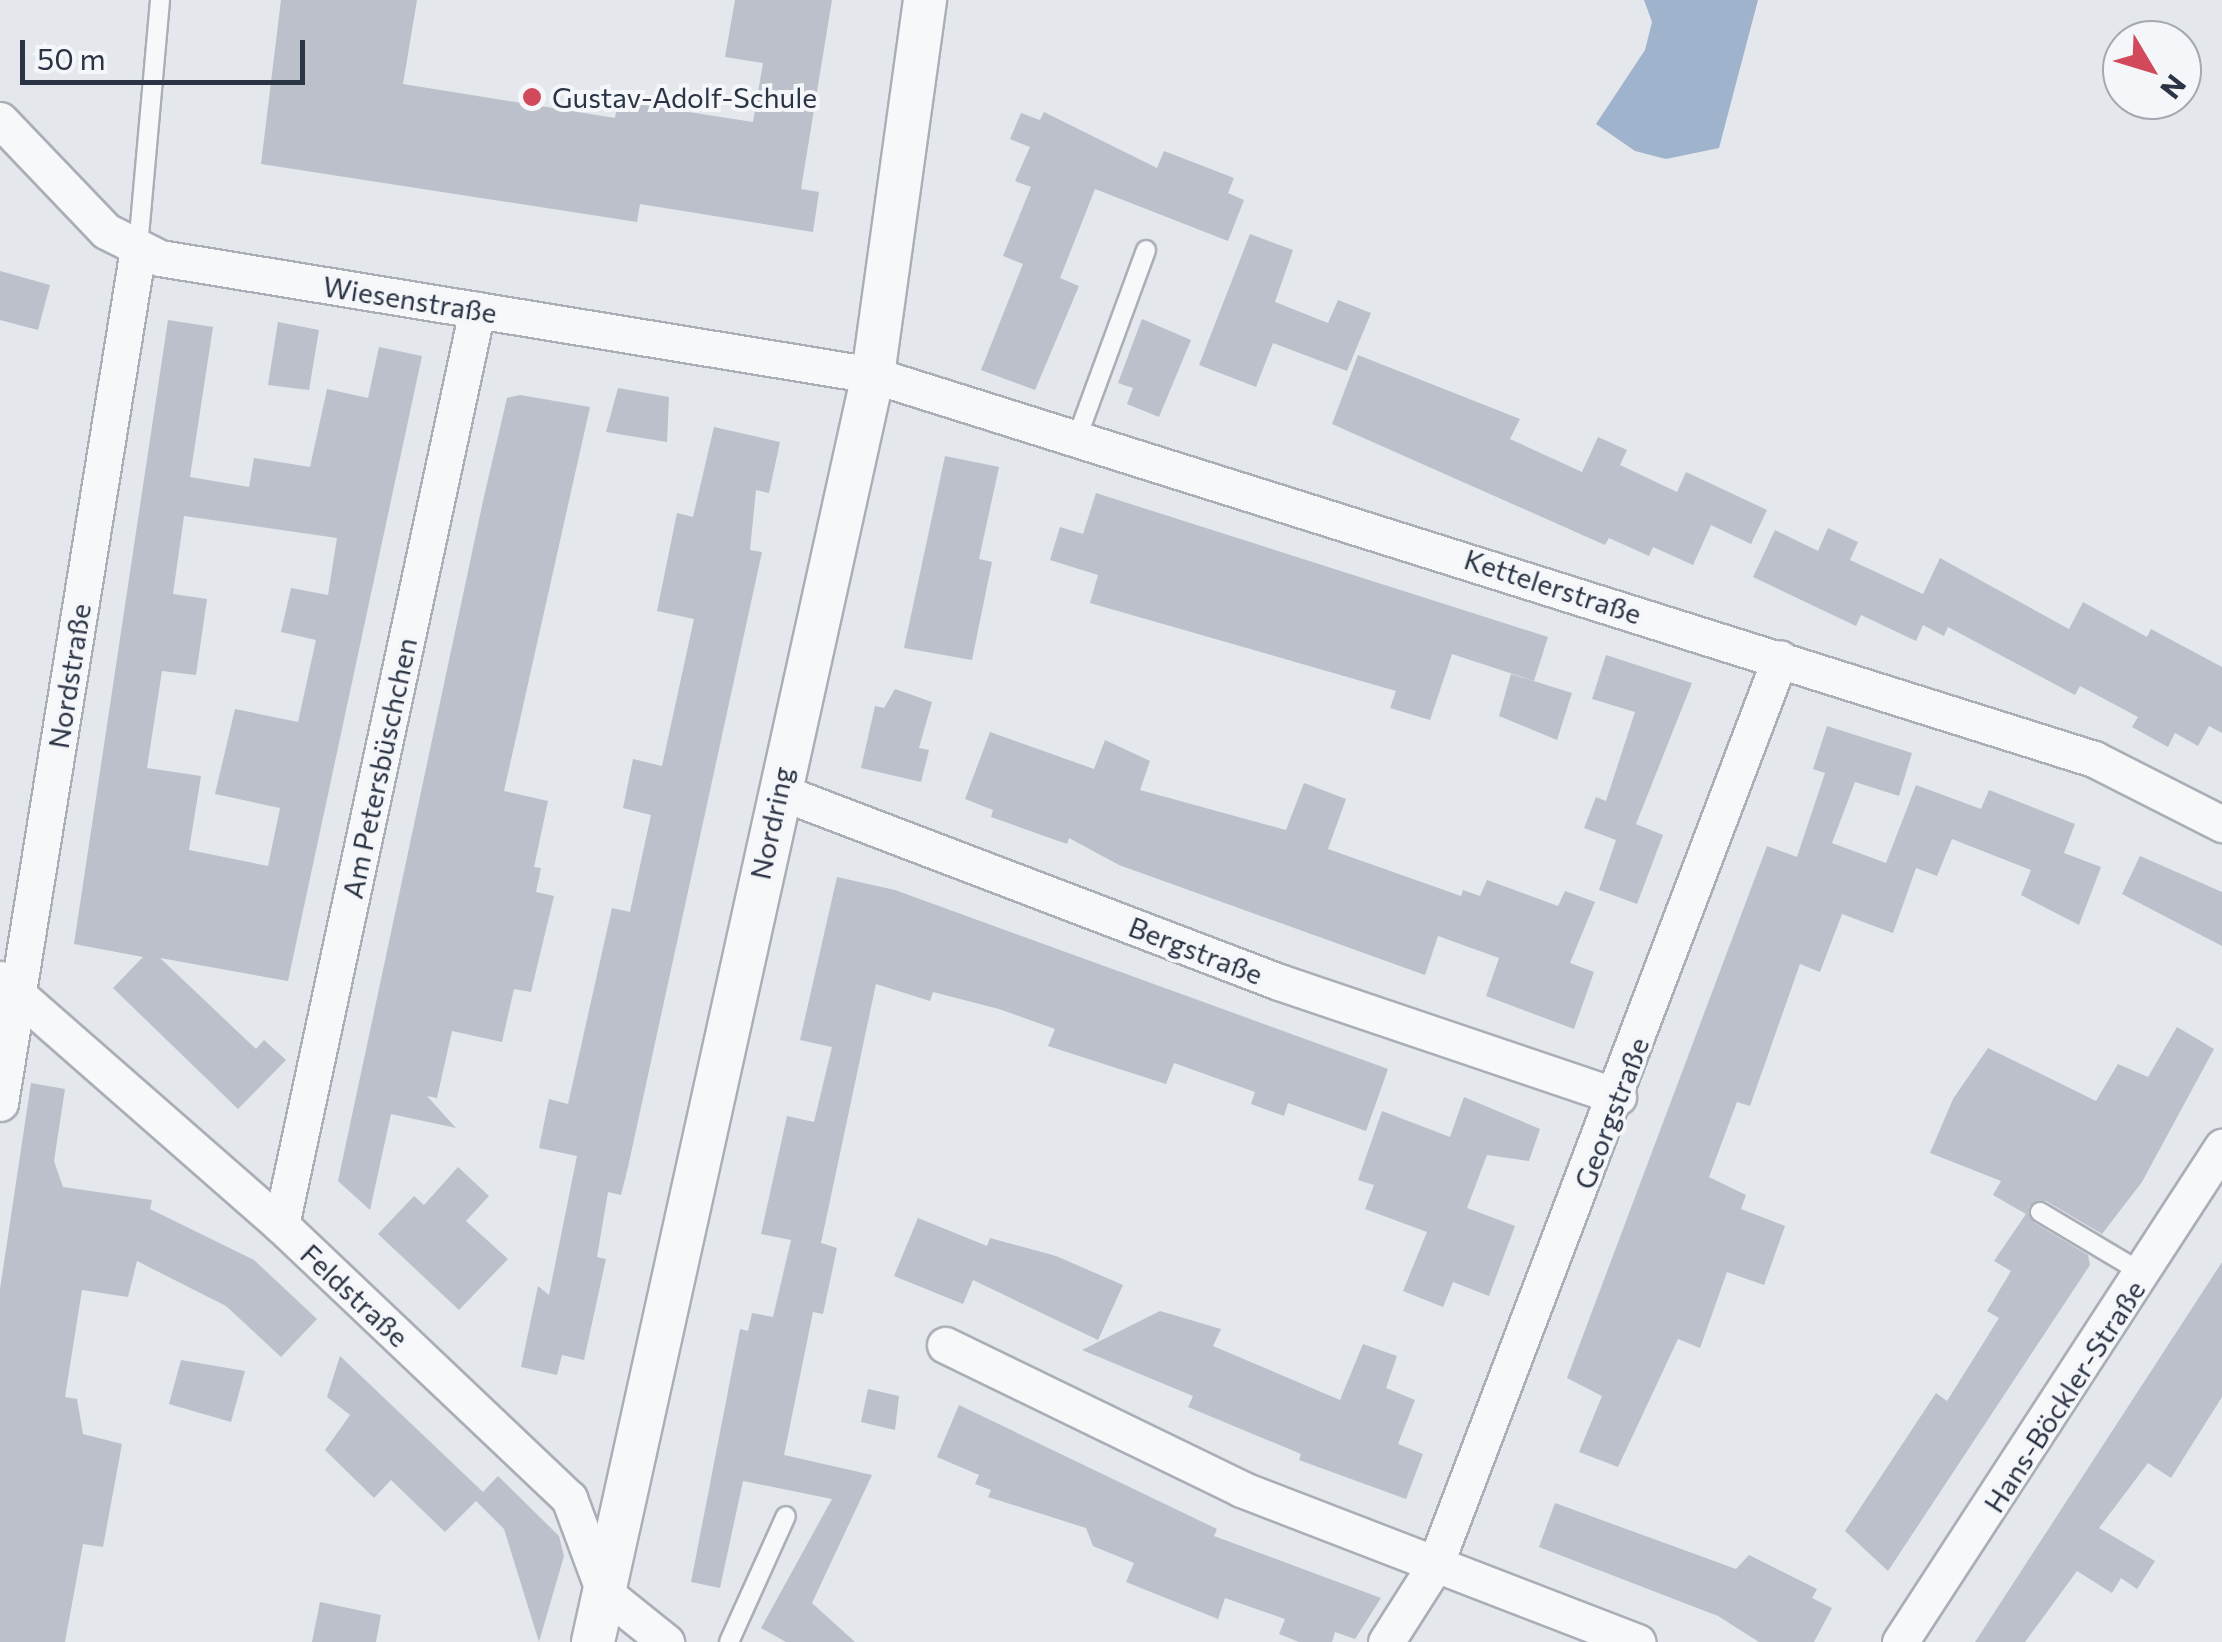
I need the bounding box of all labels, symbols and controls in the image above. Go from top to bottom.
scale bar [25,20,310,82]
north arrow [2102,20,2202,120]
text: 50 m [37,39,106,76]
text: N [2154,68,2194,106]
place label: Gustav-Adolf-Schule [552,80,817,114]
marker: Gustav-Adolf-Schule [521,86,543,108]
street label: Wiesenstraße [321,269,499,329]
street label: Kettelerstraße [1460,542,1646,630]
street label: Nordstraße [41,601,97,751]
street label: Am Petersbüschchen [335,635,423,901]
street label: Nordring [743,764,799,882]
street label: Bergstraße [1124,909,1268,991]
street label: Georgstraße [1567,1032,1655,1194]
street label: Feldstraße [294,1237,416,1353]
street label: Hans-Böckler-Straße [1976,1274,2152,1518]

